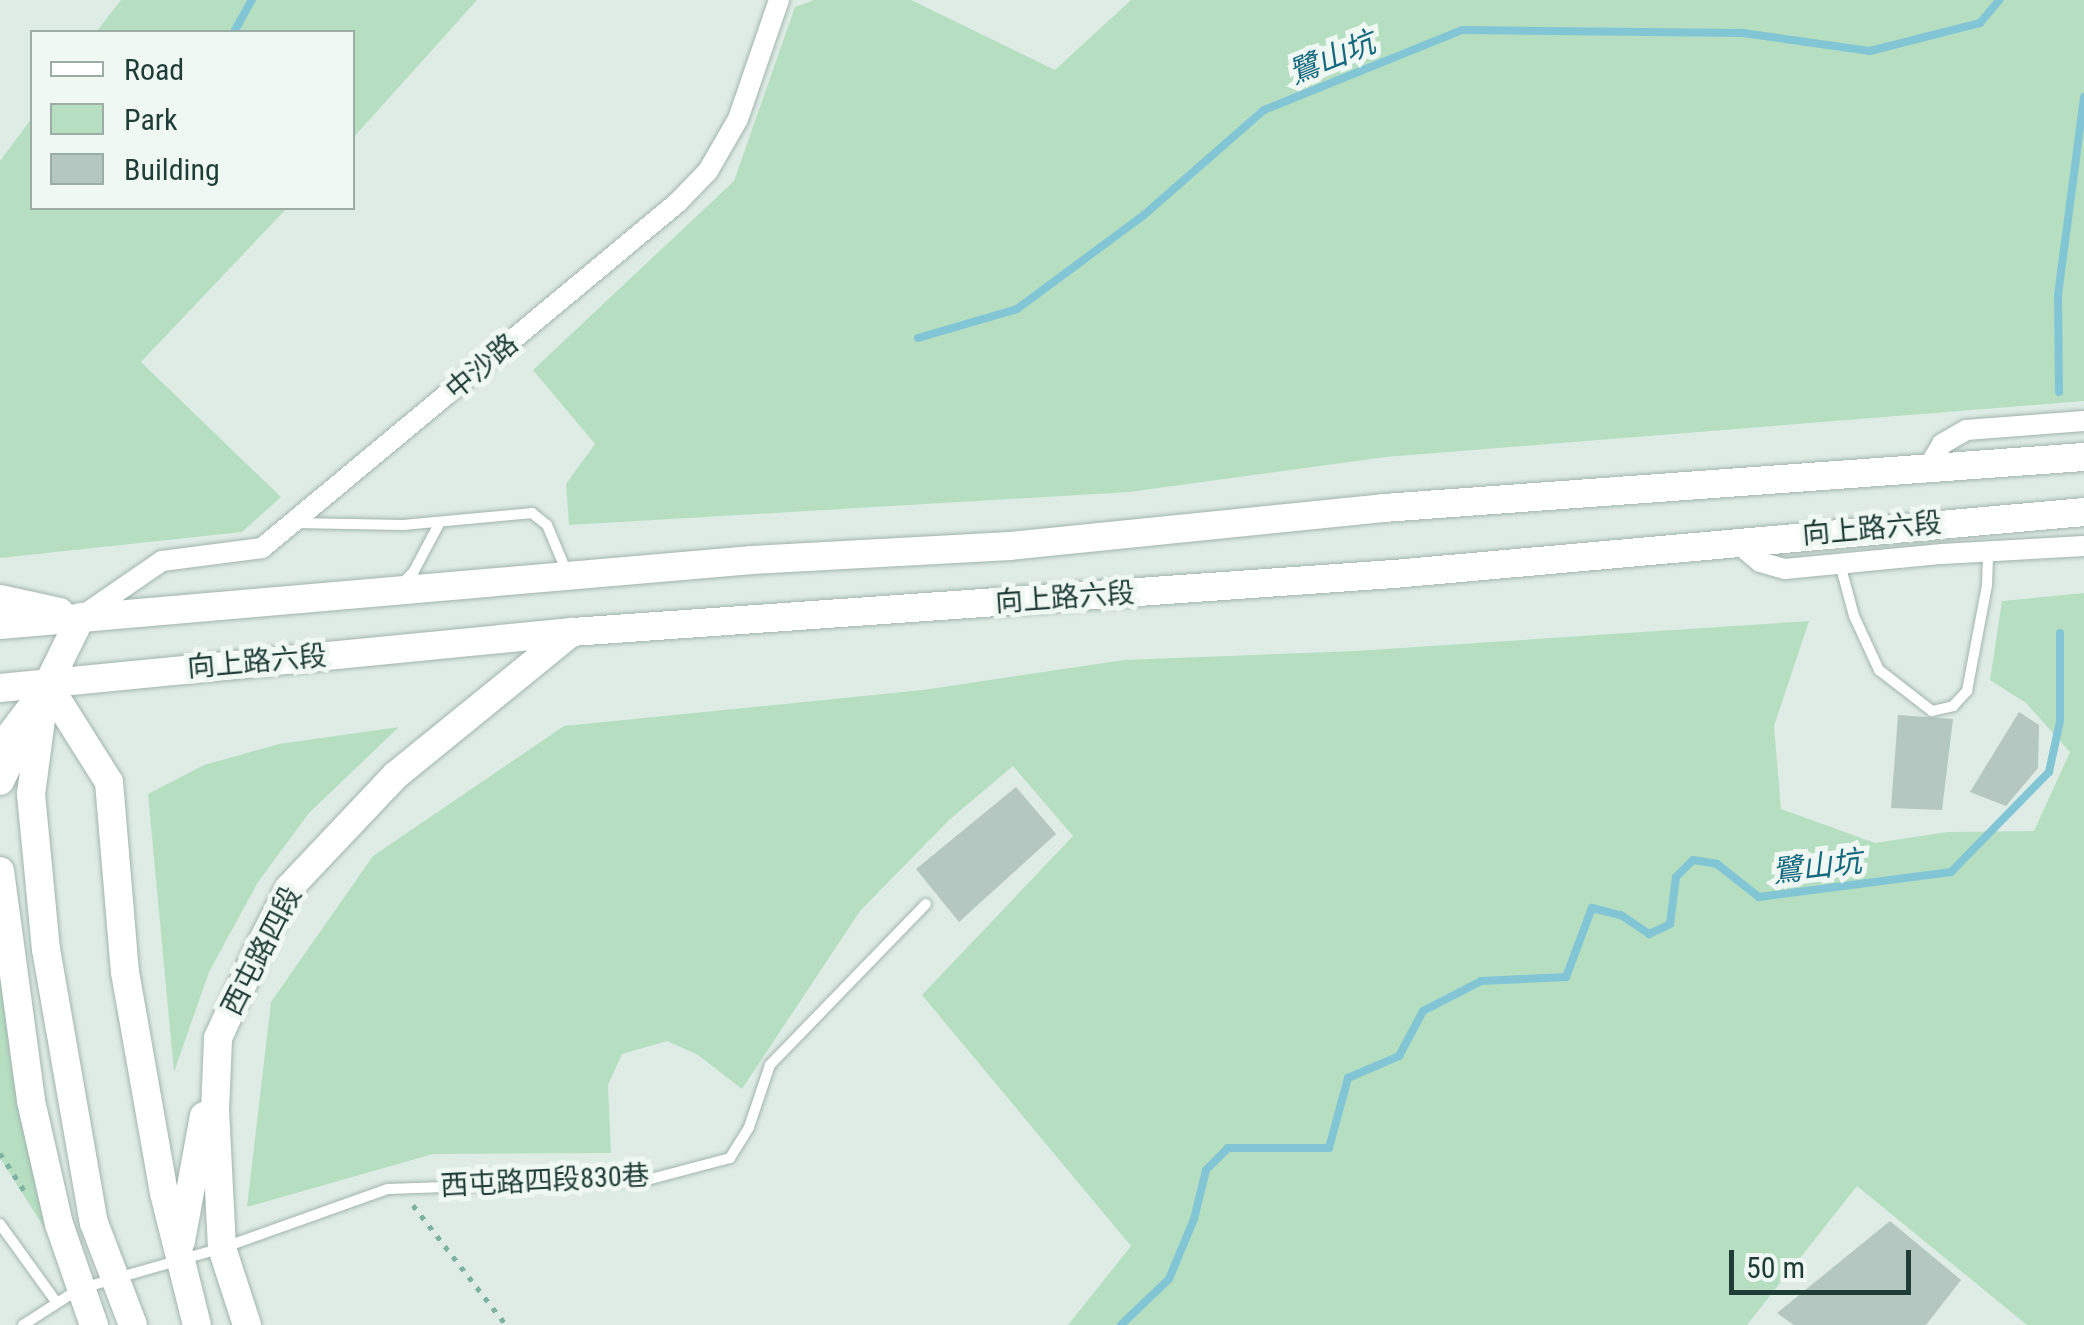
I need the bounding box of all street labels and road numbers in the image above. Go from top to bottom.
street label: 中沙路 [439,327,525,407]
street label: 向上路六段 [1801,506,1943,552]
street label: 向上路六段 [994,576,1136,620]
street label: 向上路六段 [186,639,328,685]
street label: 西屯路四段 [215,881,309,1021]
street label: 西屯路四段830巷 [440,1159,650,1203]

